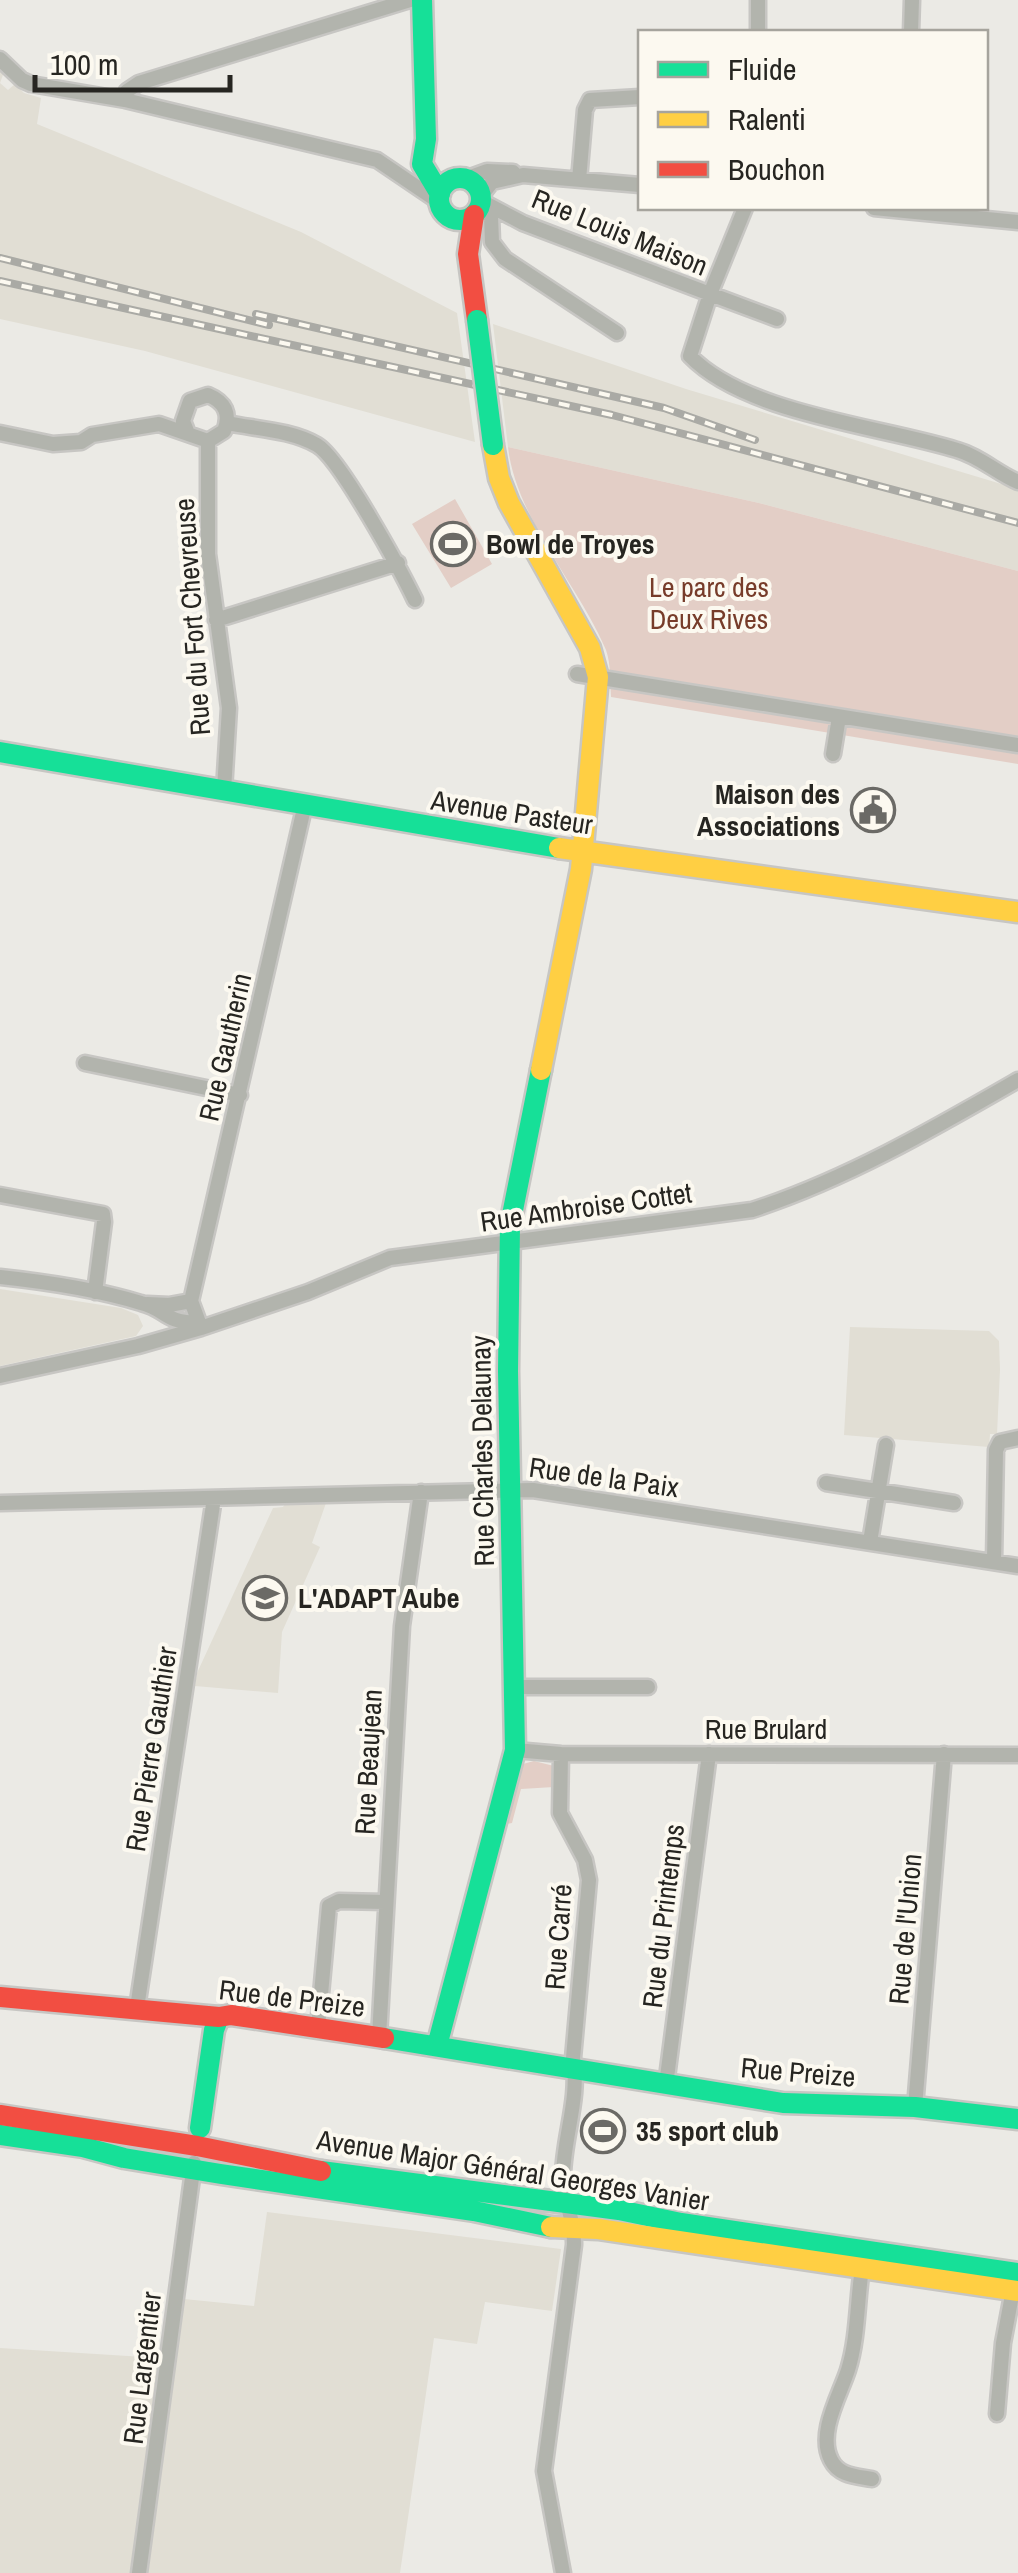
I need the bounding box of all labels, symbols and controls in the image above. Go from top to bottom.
scale bar [35,30,230,92]
legend [638,30,988,210]
text: 100 m [50,44,118,84]
text: Fluide [728,49,796,89]
text: Ralenti [728,99,806,139]
text: Bouchon [728,149,825,189]
street label: Rue Louis Maison [526,179,714,285]
street label: Rue du Fort Chevreuse [165,497,219,737]
sports icon: Bowl de Troyes [430,521,476,567]
place label: Bowl de Troyes [486,525,654,563]
park label: Le parc des Deux Rives [649,568,769,638]
place label: Maison des Associations [697,775,840,845]
street label: Avenue Pasteur [428,780,596,844]
public building icon: Maison des Associations [850,787,896,833]
street label: Rue Gautherin [190,969,260,1125]
street label: Rue Ambroise Cottet [478,1173,694,1241]
street label: Rue Charles Delaunay [461,1335,503,1567]
street label: Rue de la Paix [527,1448,682,1506]
school or university icon: L'ADAPT Aube [242,1575,288,1621]
place label: L'ADAPT Aube [298,1579,460,1617]
street label: Rue Pierre Gauthier [116,1644,186,1854]
street label: Rue Beaujean [345,1688,391,1836]
street label: Rue Brulard [705,1710,827,1748]
street label: Rue du Printemps [633,1822,693,2010]
street label: Rue de l'Union [879,1852,931,2006]
street label: Rue Carré [535,1883,581,1991]
street label: Rue de Preize [217,1970,367,2026]
street label: Rue Preize [739,2048,857,2096]
sports icon: 35 sport club [580,2108,626,2154]
place label: 35 sport club [636,2112,779,2150]
street label: Avenue Major Général Georges Vanier [313,2120,712,2220]
street label: Rue Largentier [114,2289,170,2446]

